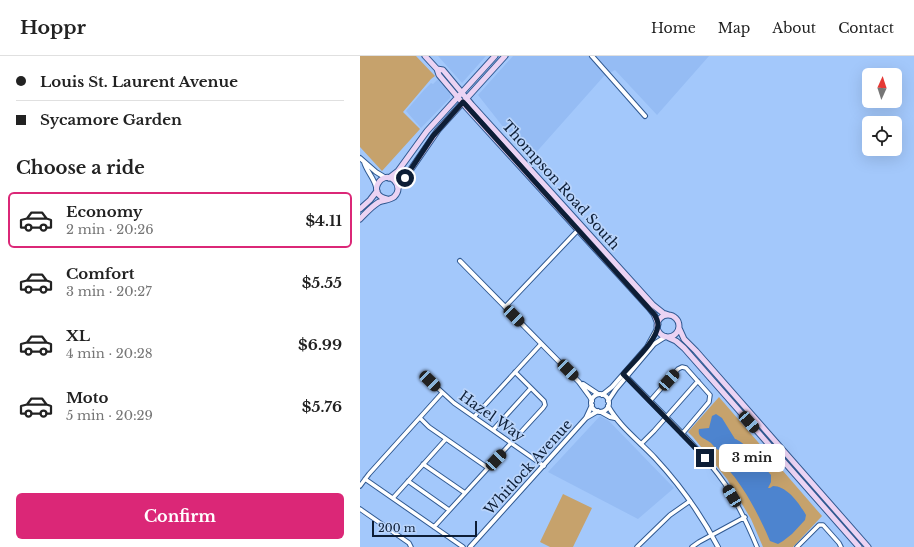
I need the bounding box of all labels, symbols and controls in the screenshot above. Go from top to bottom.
text: Hoppr [20,16,86,39]
text: Home [651,19,696,37]
text: Map [718,19,750,37]
text: About [772,19,816,37]
text: Contact [838,19,894,37]
north arrow [862,68,902,108]
map controls [862,68,902,156]
text: Louis St. Laurent Avenue [40,72,238,91]
text: Sycamore Garden [40,110,182,129]
button: locate [862,116,902,156]
street label: Thompson Road South [498,117,624,254]
text: Choose a ride [16,157,145,179]
route start [396,169,414,187]
icon: car [18,202,54,238]
text: Economy [66,202,143,221]
text: $4.11 [305,211,342,230]
text: 2 min · 20:26 [66,221,154,238]
icon: car [18,264,54,300]
text: Comfort [66,264,134,283]
text: $5.55 [302,273,342,292]
text: 3 min · 20:27 [66,283,152,300]
car [501,303,527,329]
icon: car [18,326,54,362]
text: XL [66,326,90,345]
text: $6.99 [298,335,342,354]
text: 4 min · 20:28 [66,345,153,362]
car [555,357,581,383]
car [657,367,681,393]
car [417,368,443,394]
street label: Hazel Way [456,387,528,445]
icon: car [18,388,54,424]
text: Moto [66,388,108,407]
text: $5.76 [302,397,342,416]
text: 5 min · 20:29 [66,407,153,424]
car [737,409,761,435]
street label: Whitlock Avenue [480,415,576,519]
callout: 3 min [719,444,785,472]
car [483,447,509,473]
route end [696,449,714,467]
text: 3 min [732,449,772,466]
car [721,483,743,509]
button: Confirm [16,493,344,539]
scale bar [372,519,477,538]
text: 200 m [378,521,415,535]

